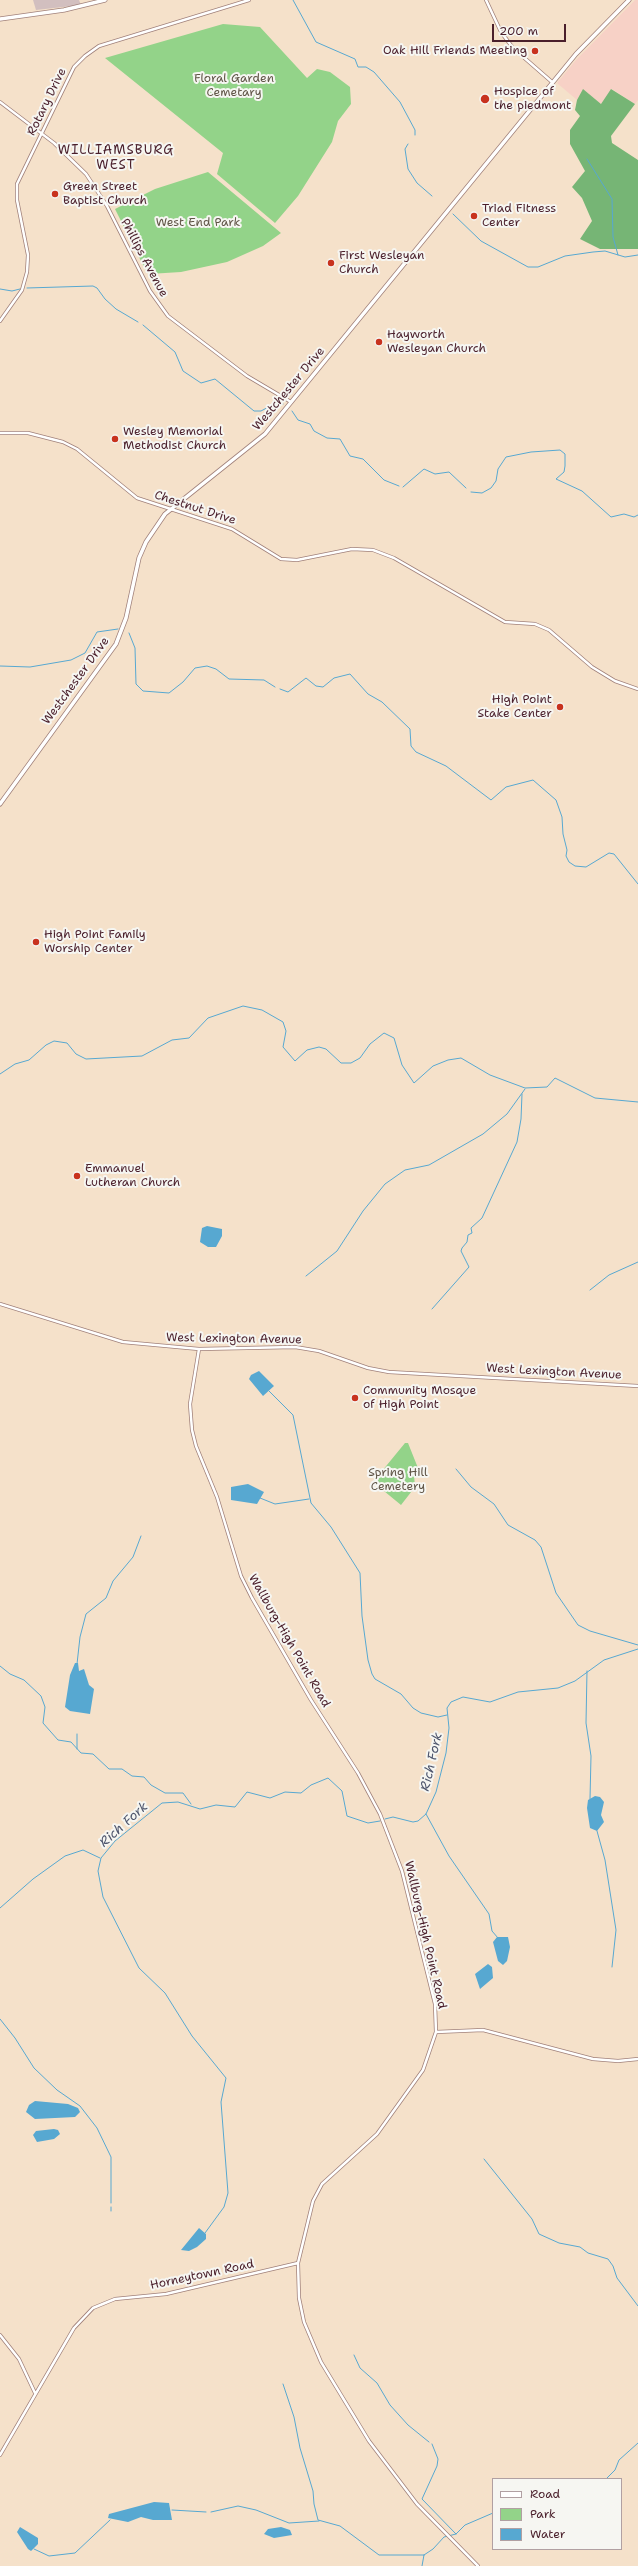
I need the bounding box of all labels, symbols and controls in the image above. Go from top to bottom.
scale bar [494,16,568,42]
text: 200 m [499,23,538,39]
place label: Oak Hill Friends Meeting [383,44,527,58]
marker: Oak Hill Friends Meeting [530,46,540,56]
street label: Rotary Drive [24,66,70,138]
park label: Floral Garden Cemetary [194,72,274,100]
place label: Hospice of the piedmont [494,85,571,113]
marker: Hospice of the piedmont [479,93,491,105]
district label: WILLIAMSBURG WEST [58,143,174,174]
place label: Green Street Baptist Church [63,180,147,208]
marker: Green Street Baptist Church [50,189,60,199]
place label: Triad Fitness Center [482,202,556,230]
marker: Triad Fitness Center [469,211,479,221]
street label: Phillips Avenue [117,216,171,300]
park label: West End Park [156,216,240,230]
place label: First Wesleyan Church [339,249,424,277]
marker: First Wesleyan Church [326,258,336,268]
place label: Hayworth Wesleyan Church [387,328,486,356]
marker: Hayworth Wesleyan Church [374,337,384,347]
street label: Westchester Drive [250,344,328,434]
place label: Wesley Memorial Methodist Church [123,425,226,453]
marker: Wesley Memorial Methodist Church [110,434,120,444]
street label: Chestnut Drive [152,488,238,528]
street label: Westchester Drive [39,635,113,727]
place label: High Point Stake Center [477,693,552,721]
marker: High Point Stake Center [555,702,565,712]
place label: High Point Family Worship Center [44,928,146,956]
marker: High Point Family Worship Center [31,937,41,947]
place label: Emmanuel Lutheran Church [85,1162,180,1190]
marker: Emmanuel Lutheran Church [72,1171,82,1181]
street label: West Lexington Avenue [166,1331,302,1347]
street label: West Lexington Avenue [486,1361,622,1383]
place label: Community Mosque of High Point [363,1384,476,1412]
marker: Community Mosque of High Point [350,1393,360,1403]
park label: Spring Hill Cemetery [368,1466,428,1494]
street label: Wallburg-High Point Road [245,1572,333,1710]
water label: Rich Fork [418,1731,446,1793]
water label: Rich Fork [97,1799,151,1851]
street label: Wallburg-High Point Road [401,1860,449,2010]
street label: Horneytown Road [149,2257,255,2293]
legend [492,2478,622,2550]
text: Road [530,2486,560,2502]
text: Park [530,2506,556,2522]
text: Water [530,2526,565,2542]

